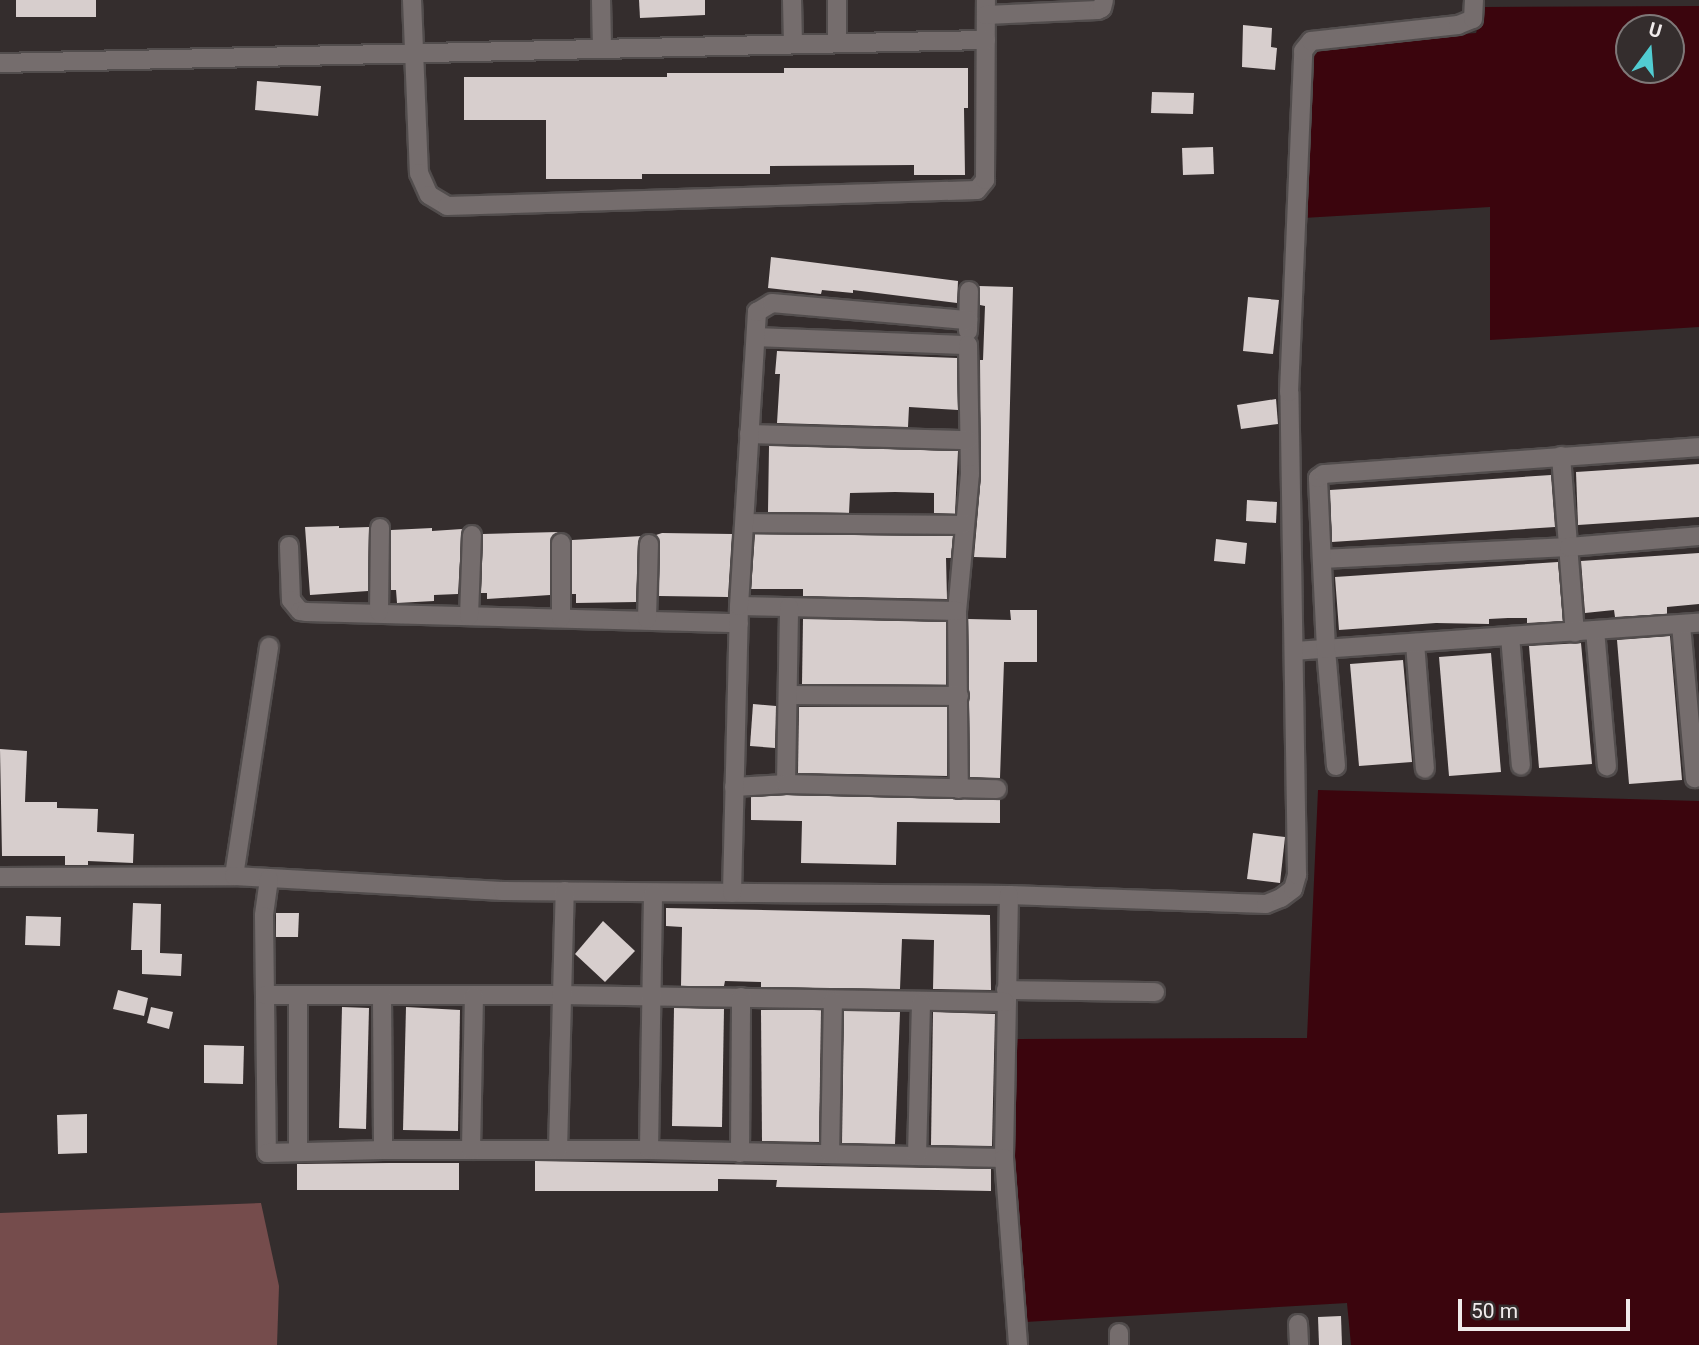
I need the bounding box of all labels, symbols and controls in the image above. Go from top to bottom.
north arrow [1615,14,1685,84]
text: U [1646,17,1665,43]
scale bar [1461,1286,1632,1330]
text: 50 m [1471,1299,1518,1323]

